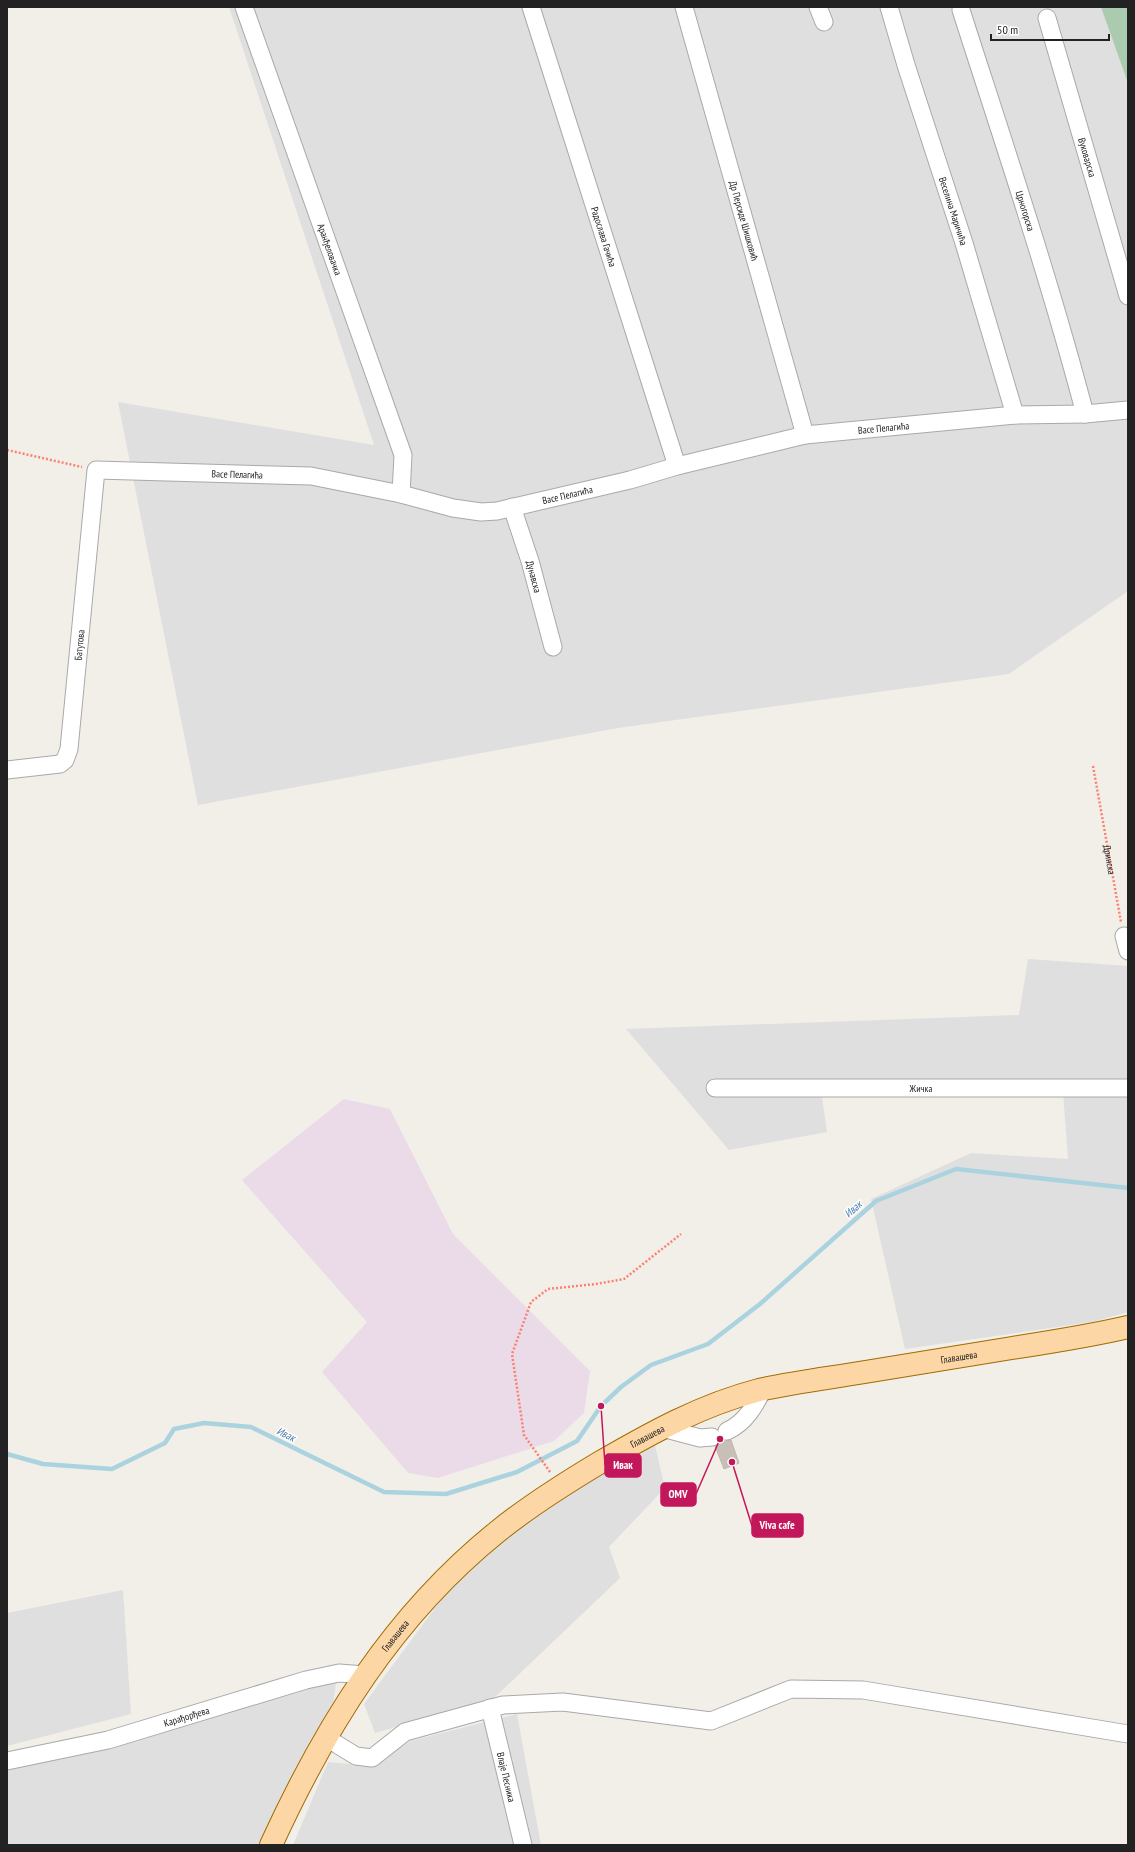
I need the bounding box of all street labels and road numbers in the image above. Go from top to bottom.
street label: Вуковарска [1076,136,1099,178]
street label: Веселина Маричића [936,175,971,247]
street label: Др Персиде Шишковић [727,179,762,262]
street label: Црногорска [1013,189,1038,233]
street label: Радослава Гачића [588,205,620,268]
street label: Аранђеловачка [315,222,345,277]
street label: Васе Пелагића [857,419,910,436]
street label: Васе Пелагића [211,467,263,481]
street label: Васе Пелагића [541,482,594,507]
street label: Дунавска [524,559,545,594]
street label: Батутова [71,629,87,661]
street label: Дринска [1101,844,1119,875]
street label: Жичка [909,1082,932,1095]
street label: Главашева [940,1347,978,1366]
street label: Главашева [628,1422,666,1451]
street label: Главашева [378,1617,412,1654]
street label: Карађорђева [162,1703,211,1729]
street label: Влаје Песника [494,1751,519,1803]

